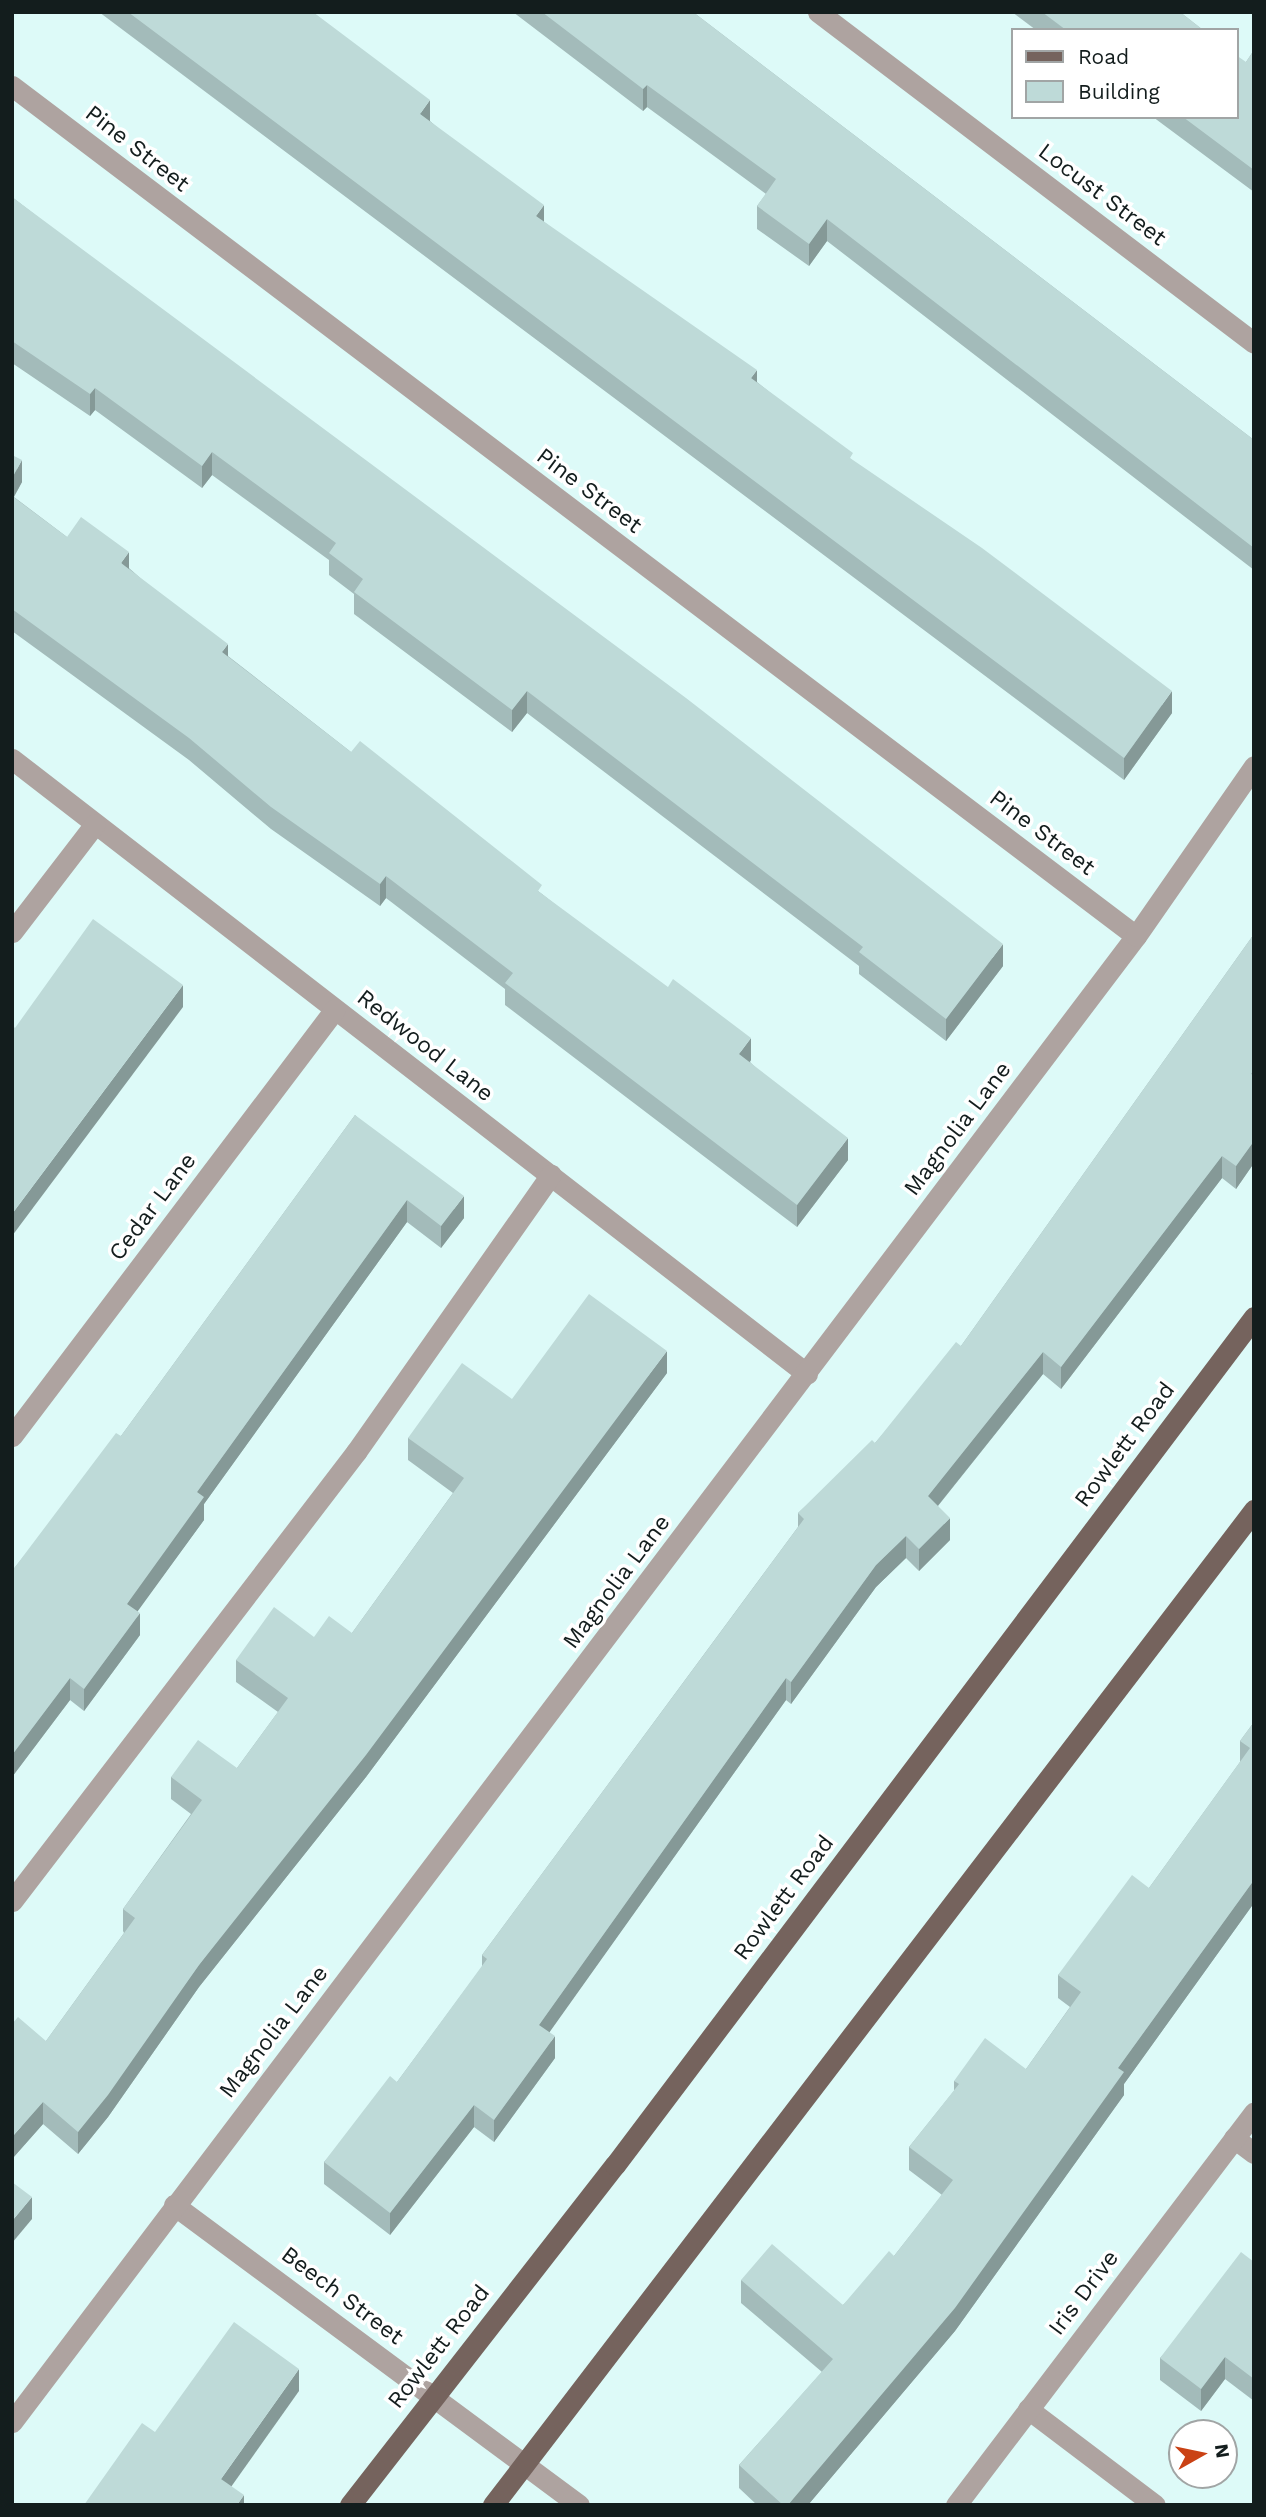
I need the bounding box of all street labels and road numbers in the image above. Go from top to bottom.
street label: Pine Street [79,100,195,198]
street label: Locust Street [1033,138,1171,252]
street label: Pine Street [531,442,647,540]
street label: Pine Street [984,784,1100,882]
street label: Redwood Lane [351,984,499,1108]
street label: Magnolia Lane [899,1056,1017,1202]
street label: Cedar Lane [103,1148,203,1266]
street label: Rowlett Road [1069,1377,1181,1513]
street label: Magnolia Lane [558,1509,676,1655]
street label: Rowlett Road [728,1830,840,1966]
street label: Magnolia Lane [214,1960,334,2104]
street label: Beech Street [275,2241,409,2351]
street label: Iris Drive [1043,2245,1125,2341]
street label: Rowlett Road [382,2280,496,2414]

